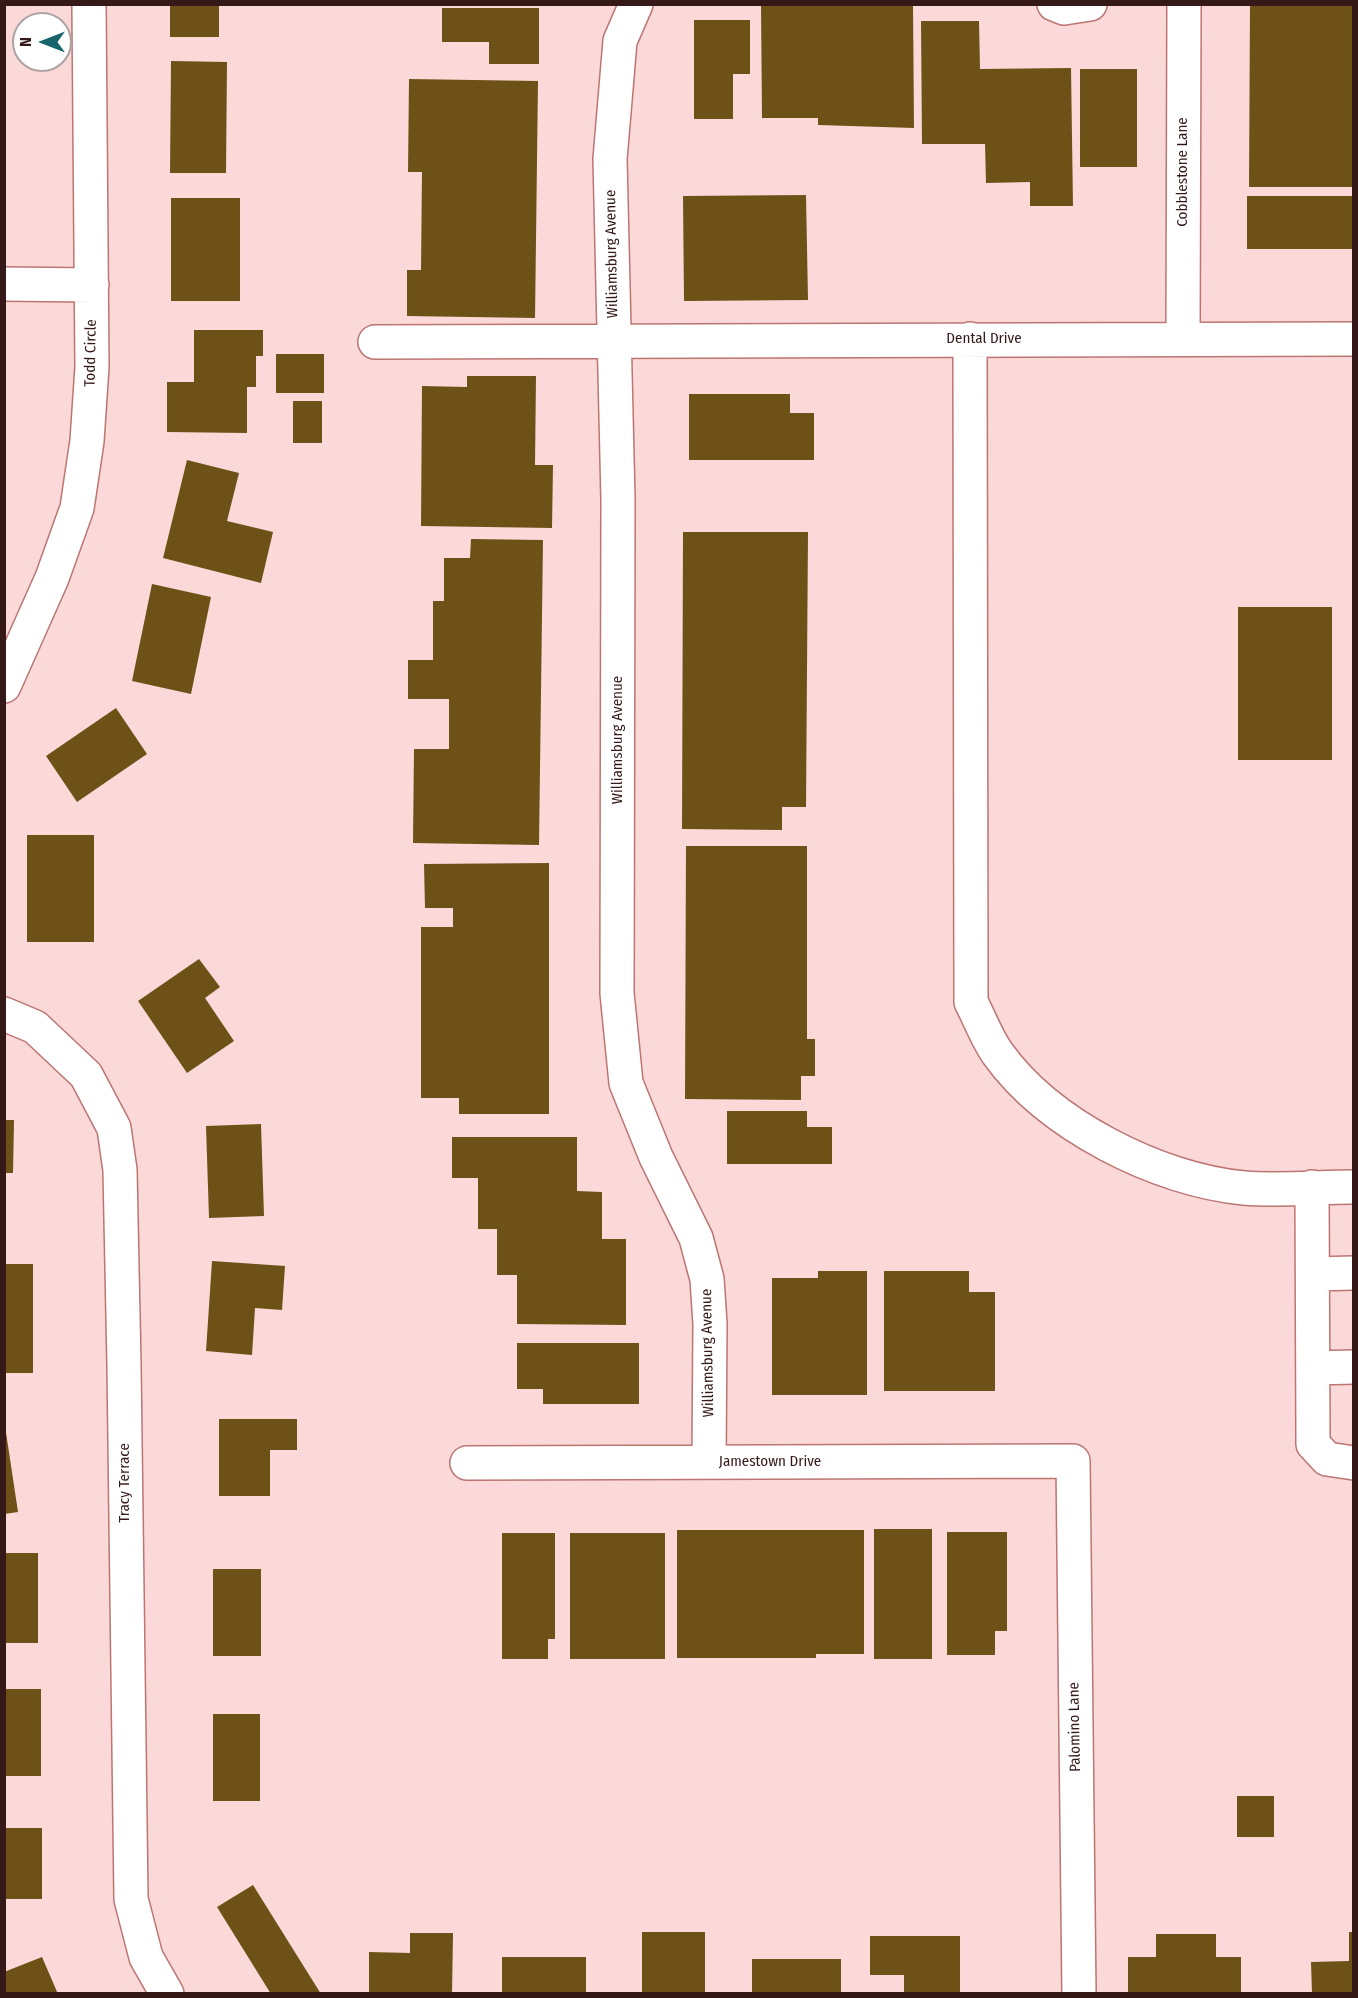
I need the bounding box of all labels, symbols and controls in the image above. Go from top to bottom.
north arrow [12,12,72,72]
text: N [16,37,35,47]
street label: Cobblestone Lane [1174,117,1192,227]
street label: Williamsburg Avenue [602,190,622,318]
street label: Todd Circle [81,319,101,387]
street label: Dental Drive [946,330,1022,348]
street label: Williamsburg Avenue [609,676,627,804]
street label: Williamsburg Avenue [698,1289,718,1417]
street label: Tracy Terrace [116,1443,134,1523]
street label: Jamestown Drive [719,1453,821,1471]
street label: Palomino Lane [1065,1682,1085,1772]

